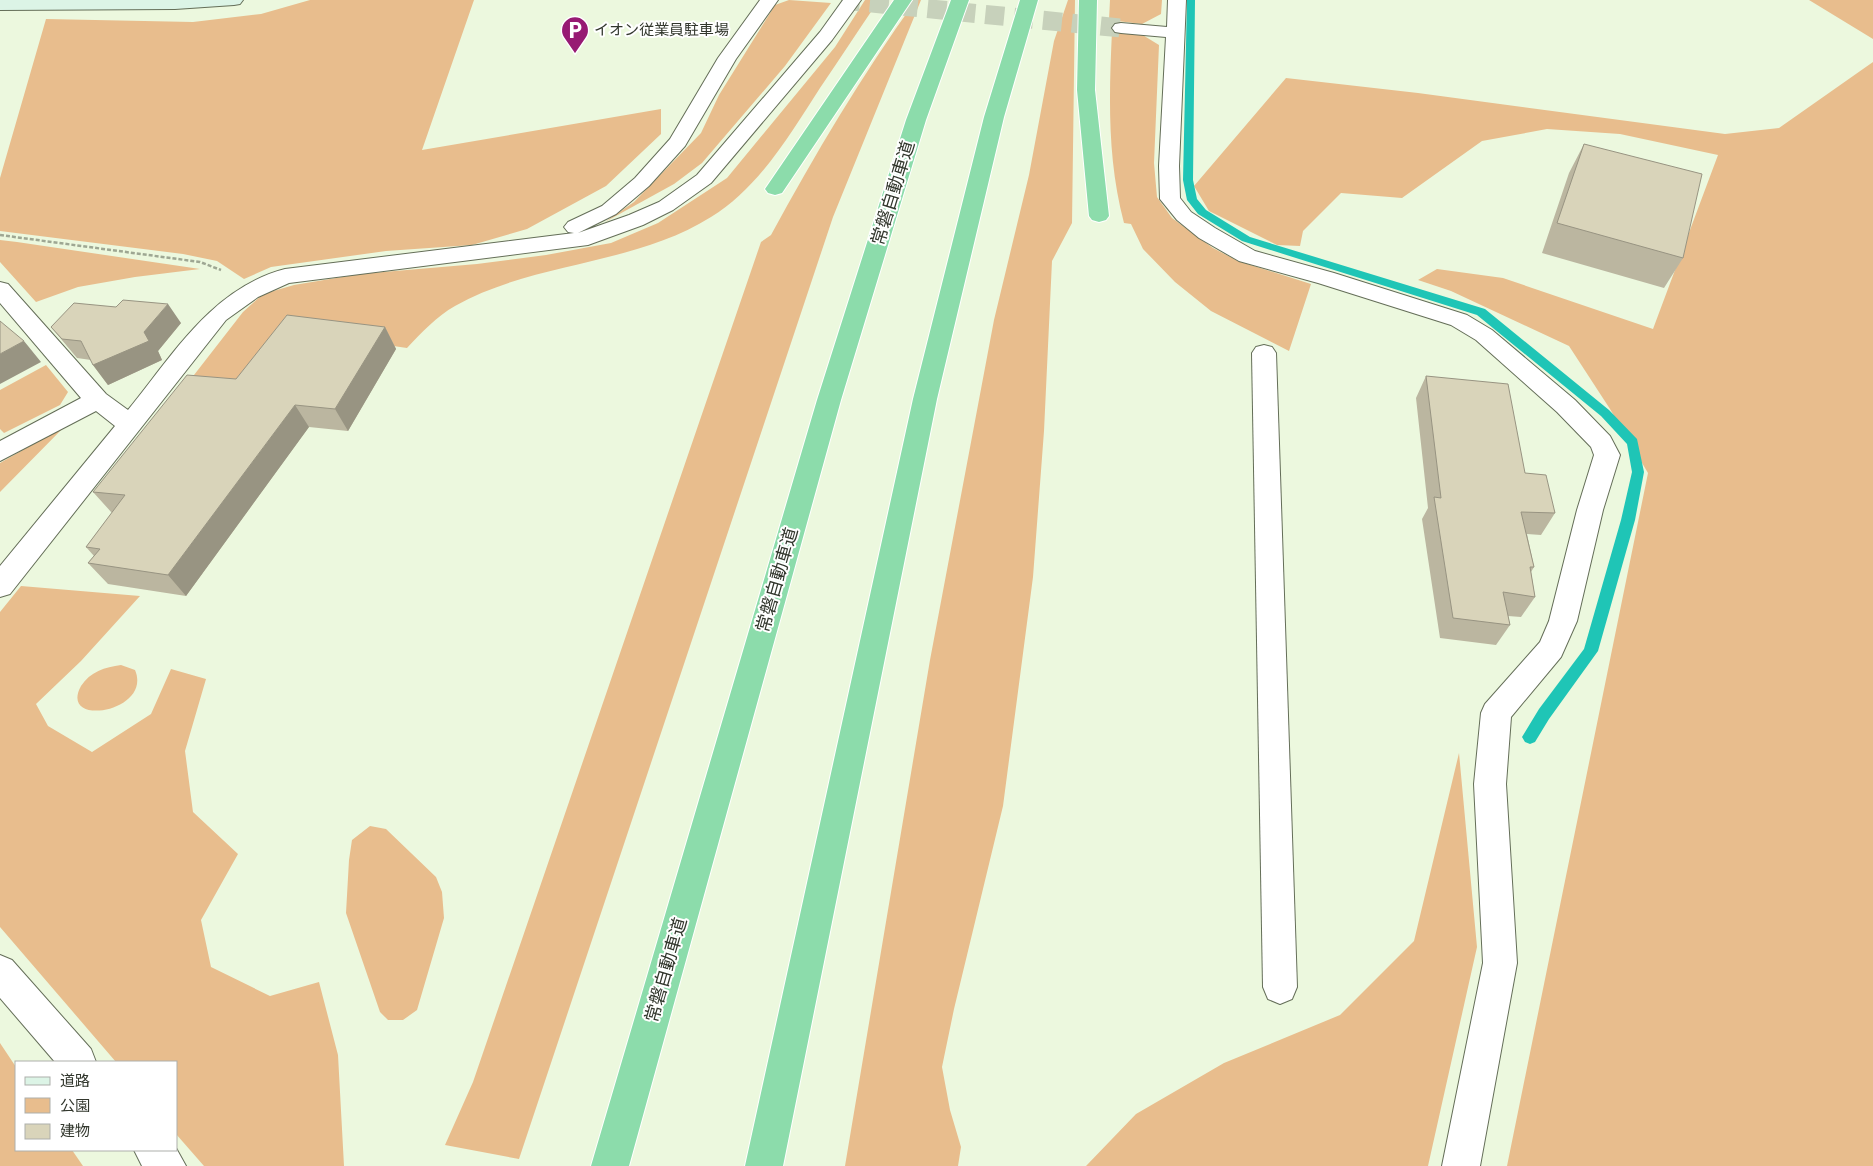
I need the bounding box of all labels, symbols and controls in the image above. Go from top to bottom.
parking icon: イオン従業員駐車場 [560,15,590,54]
place label: イオン従業員駐車場 [594,19,729,39]
street label: 常磐自動車道 [865,138,919,248]
street label: 常磐自動車道 [750,525,802,635]
street label: 常磐自動車道 [639,915,691,1025]
legend [15,1061,178,1151]
text: 道路 [60,1070,90,1090]
text: 公園 [60,1095,90,1115]
text: 建物 [60,1120,90,1140]

